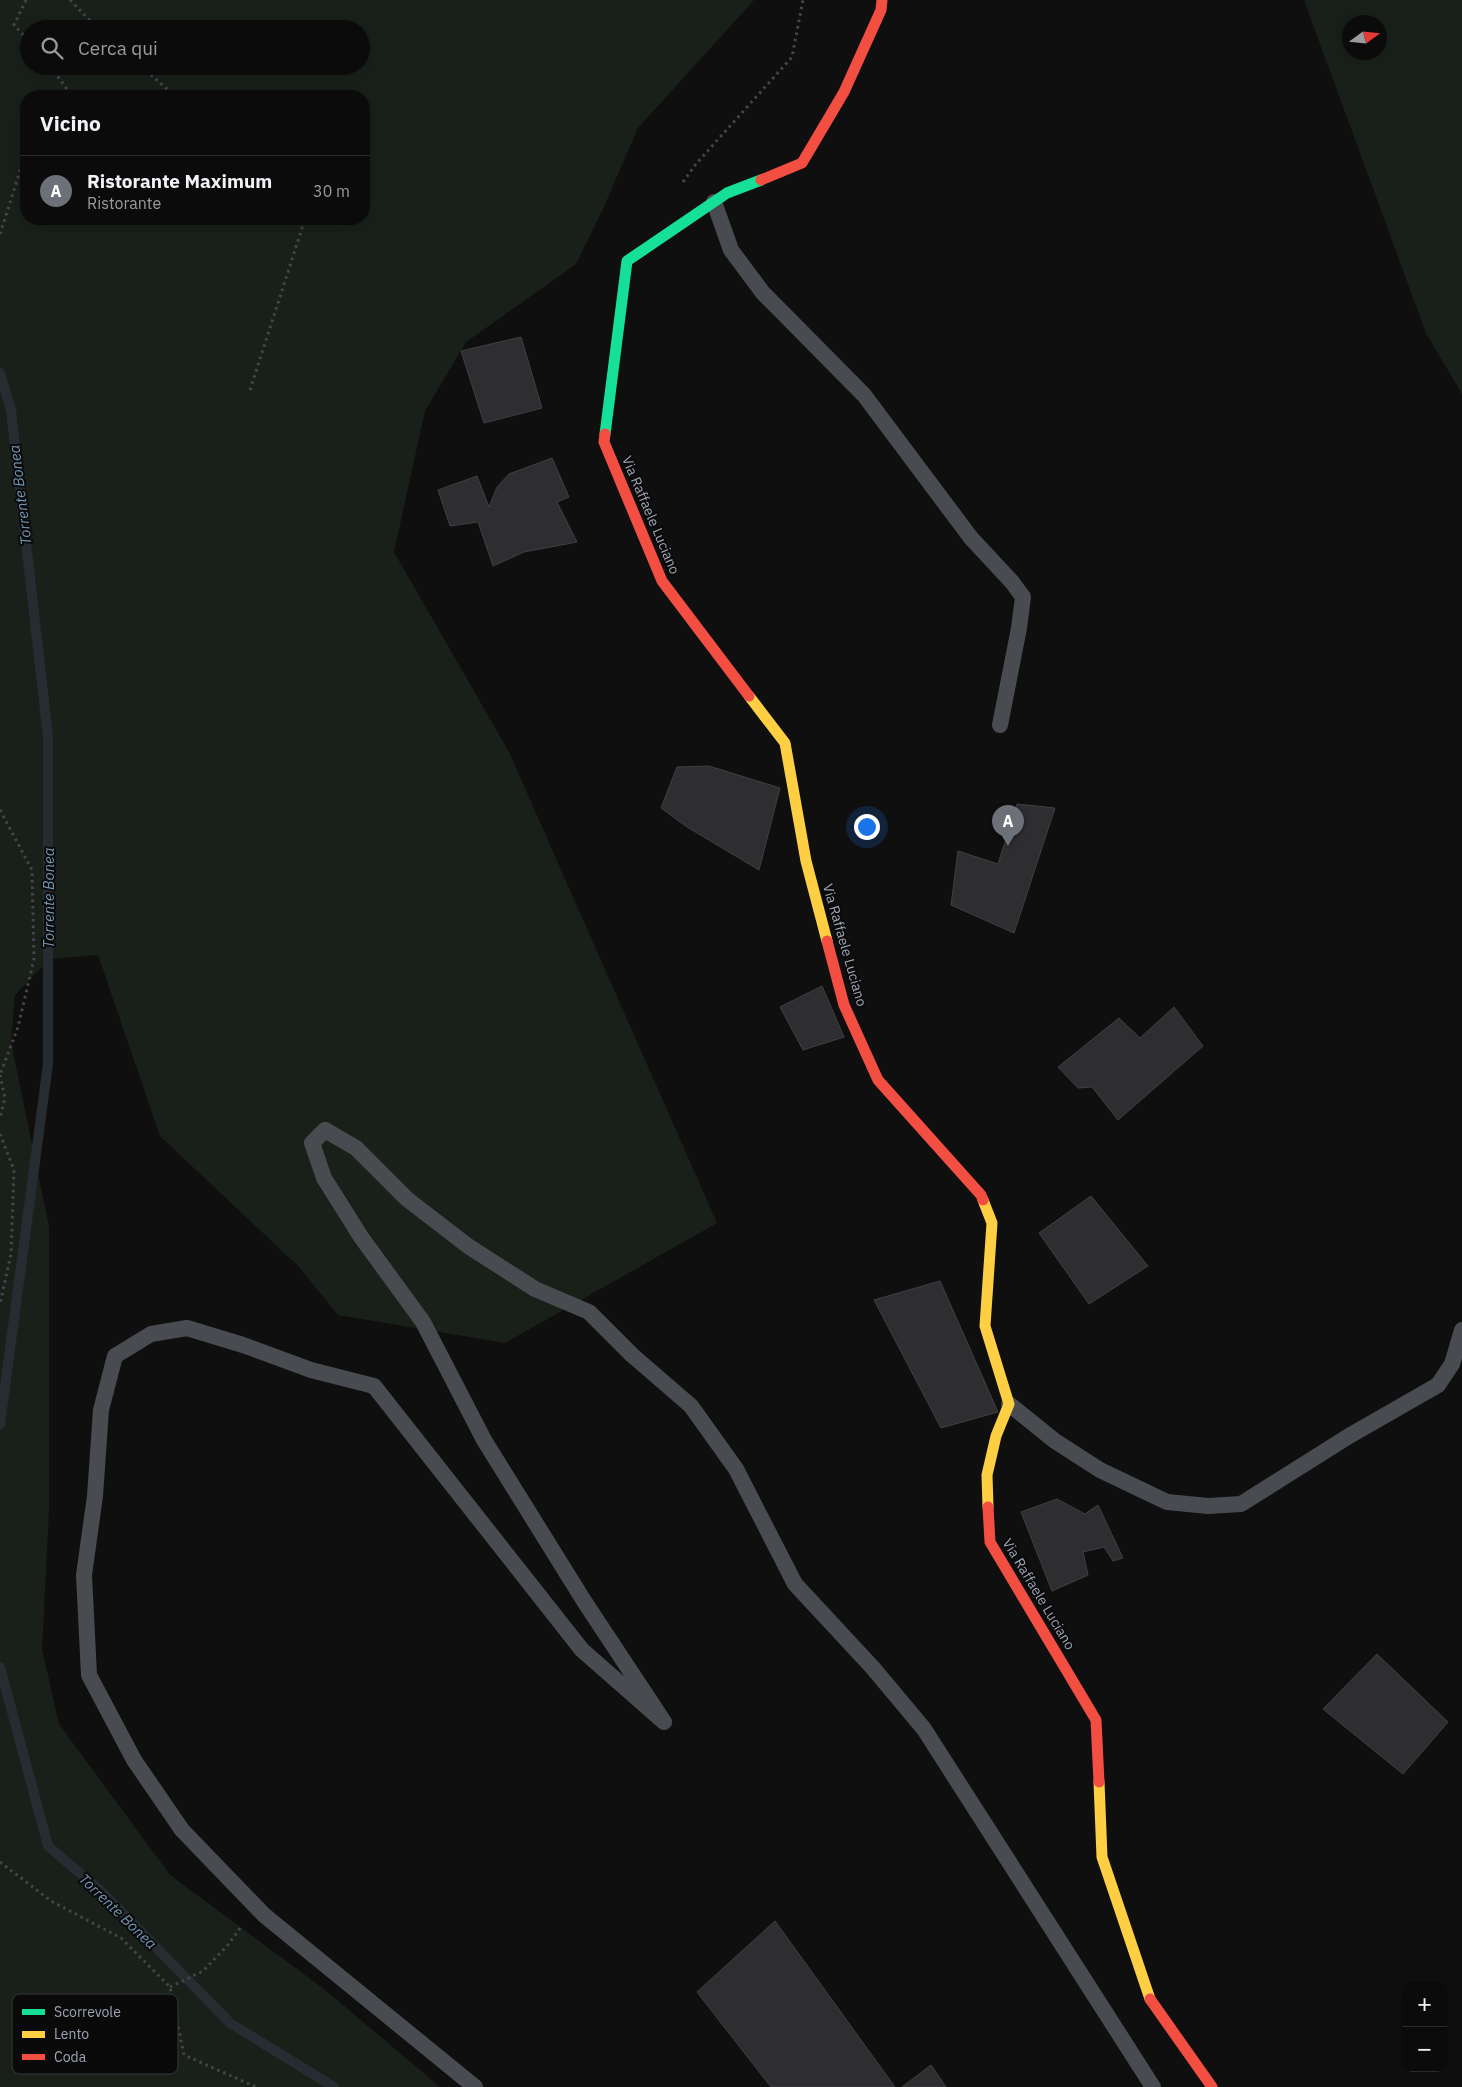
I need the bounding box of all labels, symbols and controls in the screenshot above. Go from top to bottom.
north arrow [1342,15,1387,60]
search box [20,20,370,75]
icon: search [38,34,66,62]
text: Cerca qui [78,36,158,60]
text: Vicino [40,109,101,137]
text: Ristorante Maximum [87,169,272,193]
text: A [51,181,61,201]
text: 30 m [313,181,350,201]
text: Ristorante [87,193,161,213]
water label: Torrente Bonea [4,443,36,546]
street label: Via Raffaele Luciano [618,453,684,577]
pin: A [992,805,1024,846]
your location [854,814,880,840]
water label: Torrente Bonea [39,847,58,949]
street label: Via Raffaele Luciano [819,882,871,1009]
street label: Via Raffaele Luciano [999,1535,1079,1653]
water label: Torrente Bonea [75,1869,161,1953]
map controls [1402,1982,1447,2072]
button: + [1402,1982,1447,2027]
legend [12,1994,178,2074]
text: Scorrevole [54,2003,121,2021]
text: Lento [54,2025,89,2043]
button: − [1402,2027,1447,2072]
text: Coda [54,2048,87,2066]

